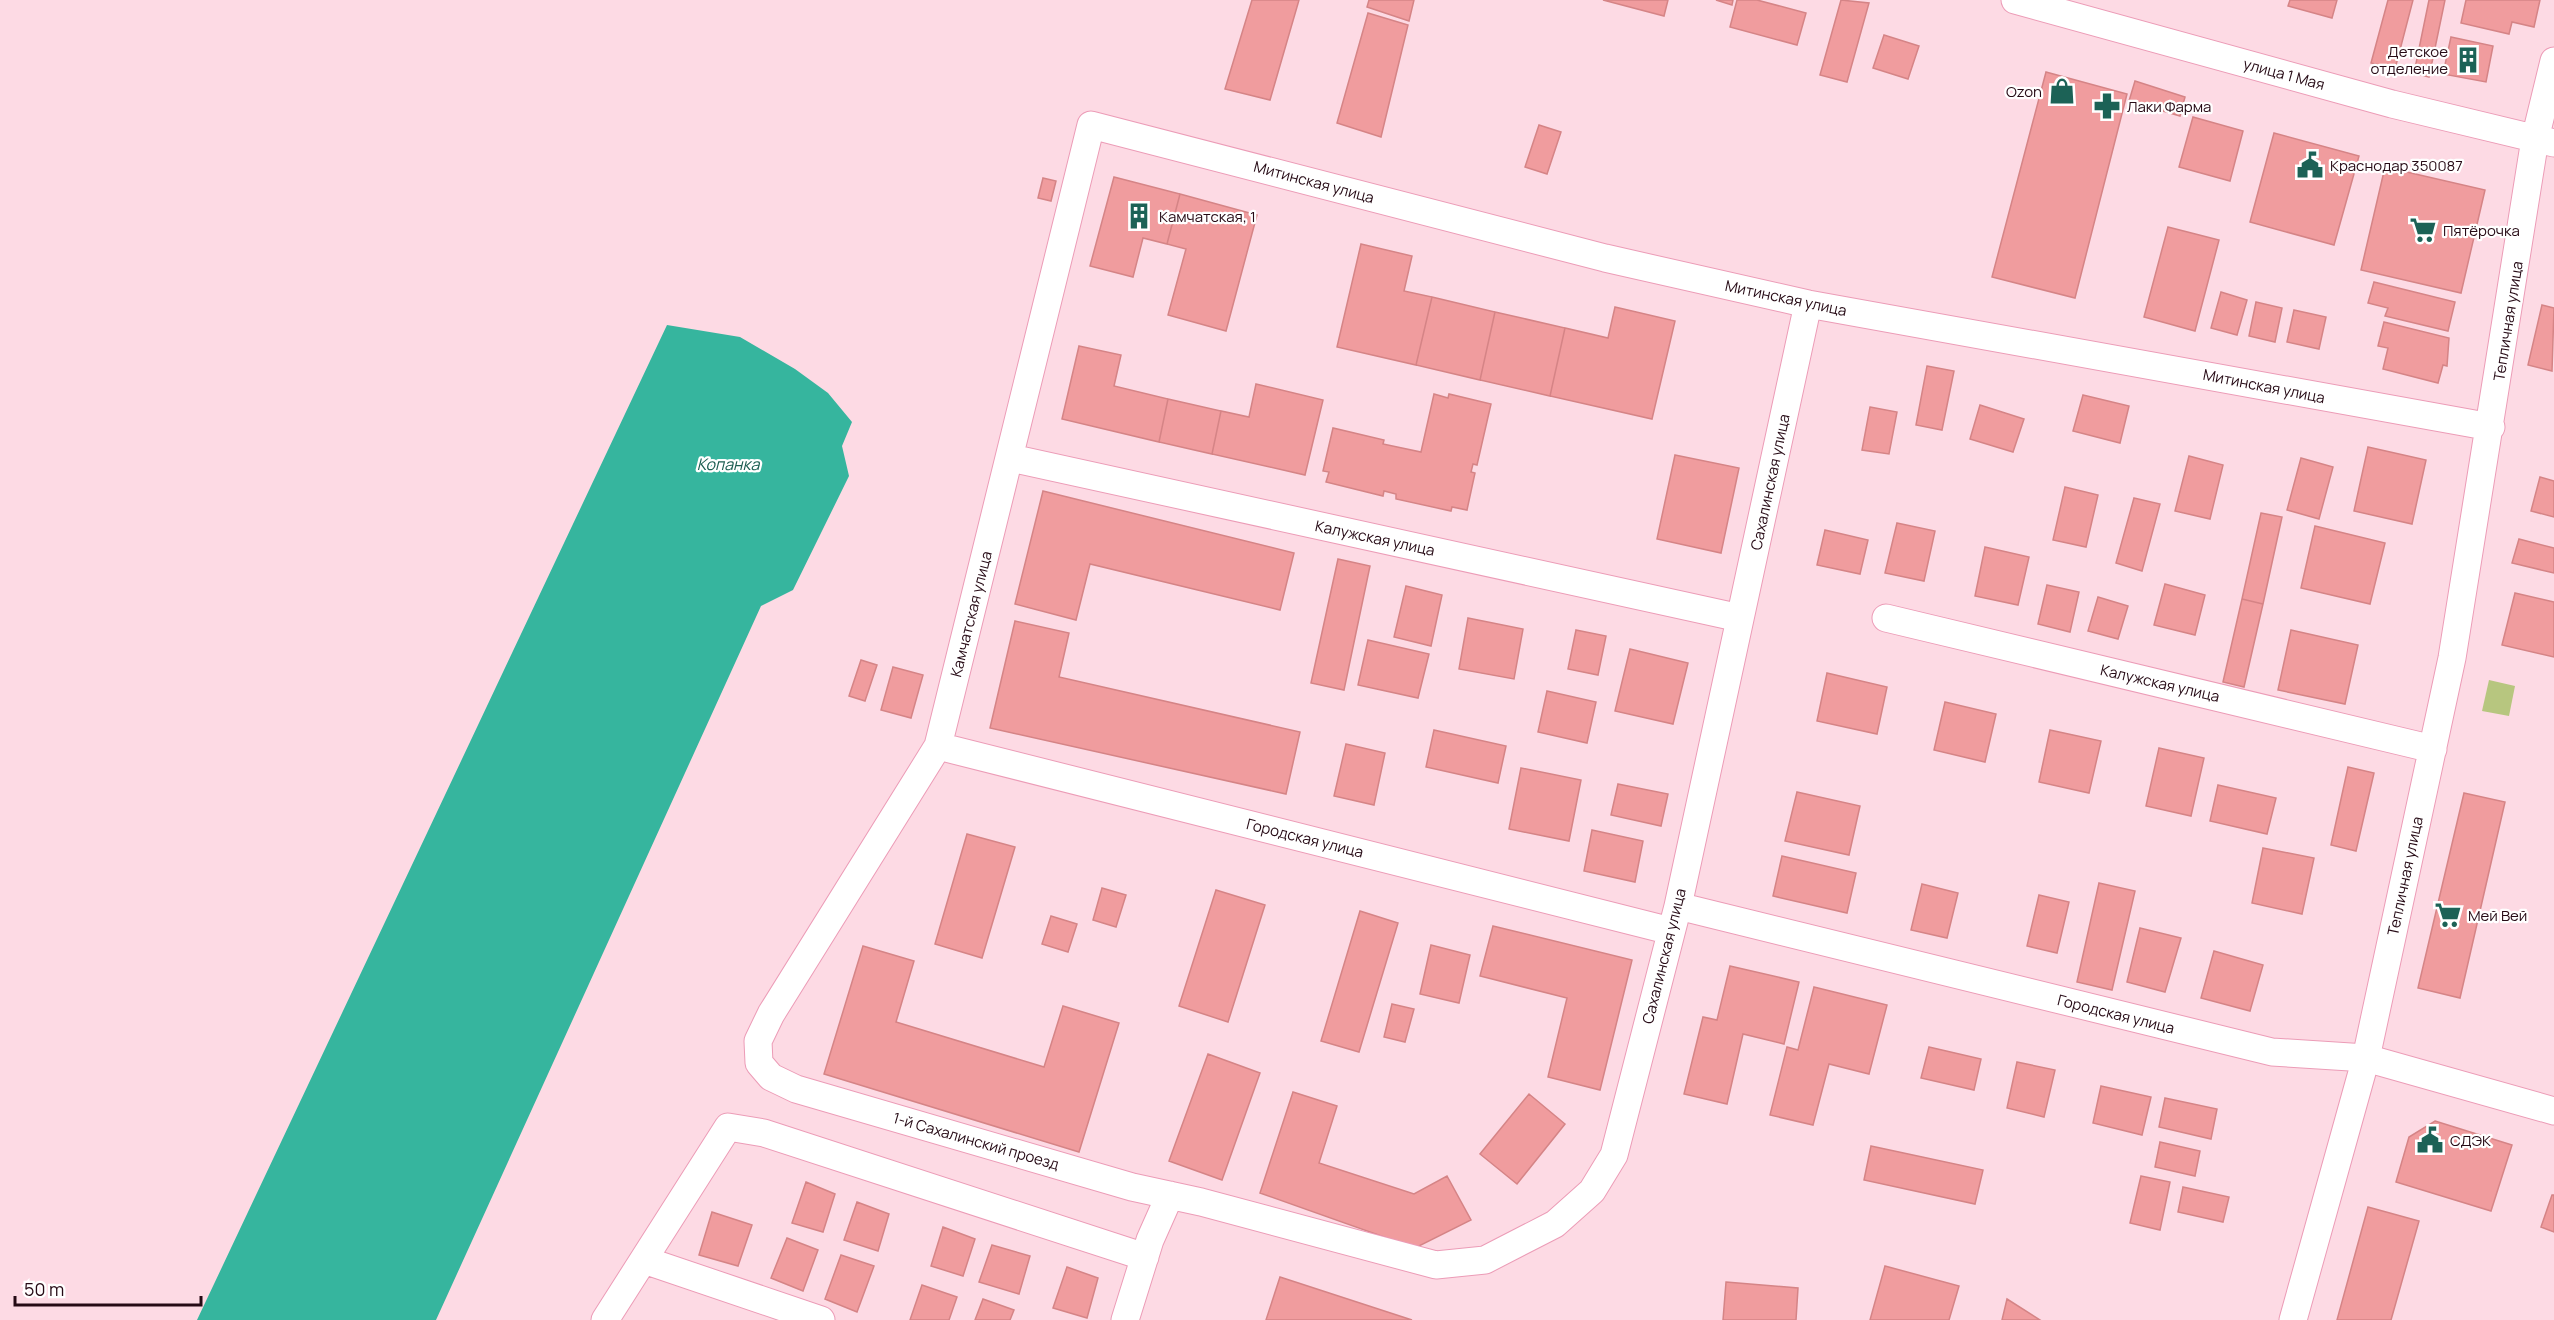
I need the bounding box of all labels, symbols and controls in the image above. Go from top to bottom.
place label: Детское отделение [2371,41,2448,79]
building icon: Детское отделение [2453,45,2483,75]
street label: улица 1 Мая [2241,53,2327,95]
shop icon: Ozon [2047,76,2077,106]
place label: Ozon [2006,81,2042,102]
pharmacy icon: Лаки Фарма [2092,91,2122,121]
place label: Лаки Фарма [2127,96,2211,117]
public building icon: Краснодар 350087 [2295,150,2325,180]
place label: Краснодар 350087 [2330,155,2463,176]
street label: Митинская улица [1251,156,1377,208]
building icon: Камчатская, 1 [1124,201,1154,231]
place label: Камчатская, 1 [1159,206,1256,227]
supermarket icon: Пятёрочка [2408,215,2438,245]
place label: Пятёрочка [2443,220,2520,241]
street label: Тепличная улица [2488,259,2528,383]
street label: Митинская улица [1723,275,1849,321]
street label: Митинская улица [2201,364,2327,408]
street label: Сахалинская улица [1745,412,1795,552]
water label: Копанка [697,453,760,475]
street label: Калужская улица [1313,515,1437,561]
street label: Камчатская улица [945,549,997,679]
street label: Калужская улица [2098,659,2222,707]
street label: Городская улица [1244,813,1366,863]
street label: Тепличная улица [2382,814,2428,938]
street label: Сахалинская улица [1637,886,1691,1026]
supermarket icon: Мей Вей [2433,900,2463,930]
place label: Мей Вей [2468,905,2527,926]
street label: Городская улица [2055,989,2177,1039]
street label: 1-й Сахалинский проезд [890,1107,1062,1175]
public building icon: СДЭК [2415,1125,2445,1155]
place label: СДЭК [2450,1130,2491,1151]
scale bar [15,1269,201,1307]
text: 50 m [24,1277,64,1301]

